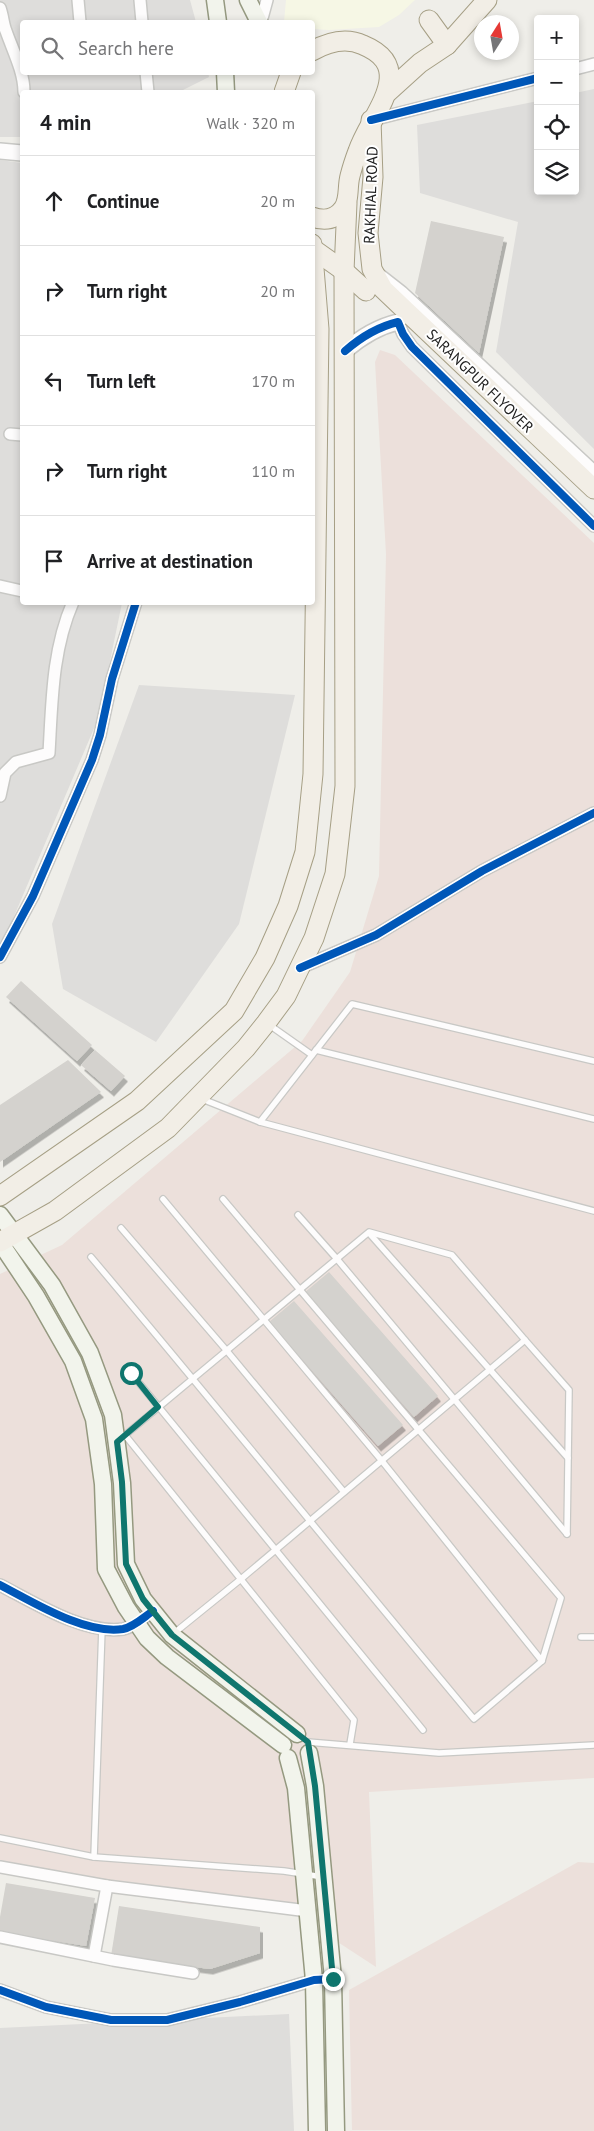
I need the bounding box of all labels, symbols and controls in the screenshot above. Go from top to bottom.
north arrow [474,15,519,60]
map controls [534,15,579,195]
button: + [534,15,579,60]
search box [20,20,315,75]
icon: search [38,34,66,62]
text: Search here [78,36,174,60]
button: − [534,60,579,105]
button: locate [534,105,579,150]
text: 4 min [40,109,91,136]
text: Walk · 320 m [206,113,295,133]
street label: RAKHIAL ROAD [359,146,382,244]
button: layers [534,150,579,195]
icon: ahead [40,187,68,215]
text: Continue [87,189,159,213]
text: 20 m [260,191,295,211]
icon: right [40,277,68,305]
text: Turn right [87,279,167,303]
text: 20 m [260,281,295,301]
street label: SARANGPUR FLYOVER [423,325,538,437]
icon: left [40,367,68,395]
text: Turn left [87,369,156,393]
text: 170 m [252,371,295,391]
icon: right [40,457,68,485]
text: Turn right [87,459,167,483]
text: 110 m [252,461,295,481]
icon: arrive [40,547,68,575]
text: Arrive at destination [87,549,253,573]
route start [120,1362,143,1385]
route end [322,1968,345,1991]

